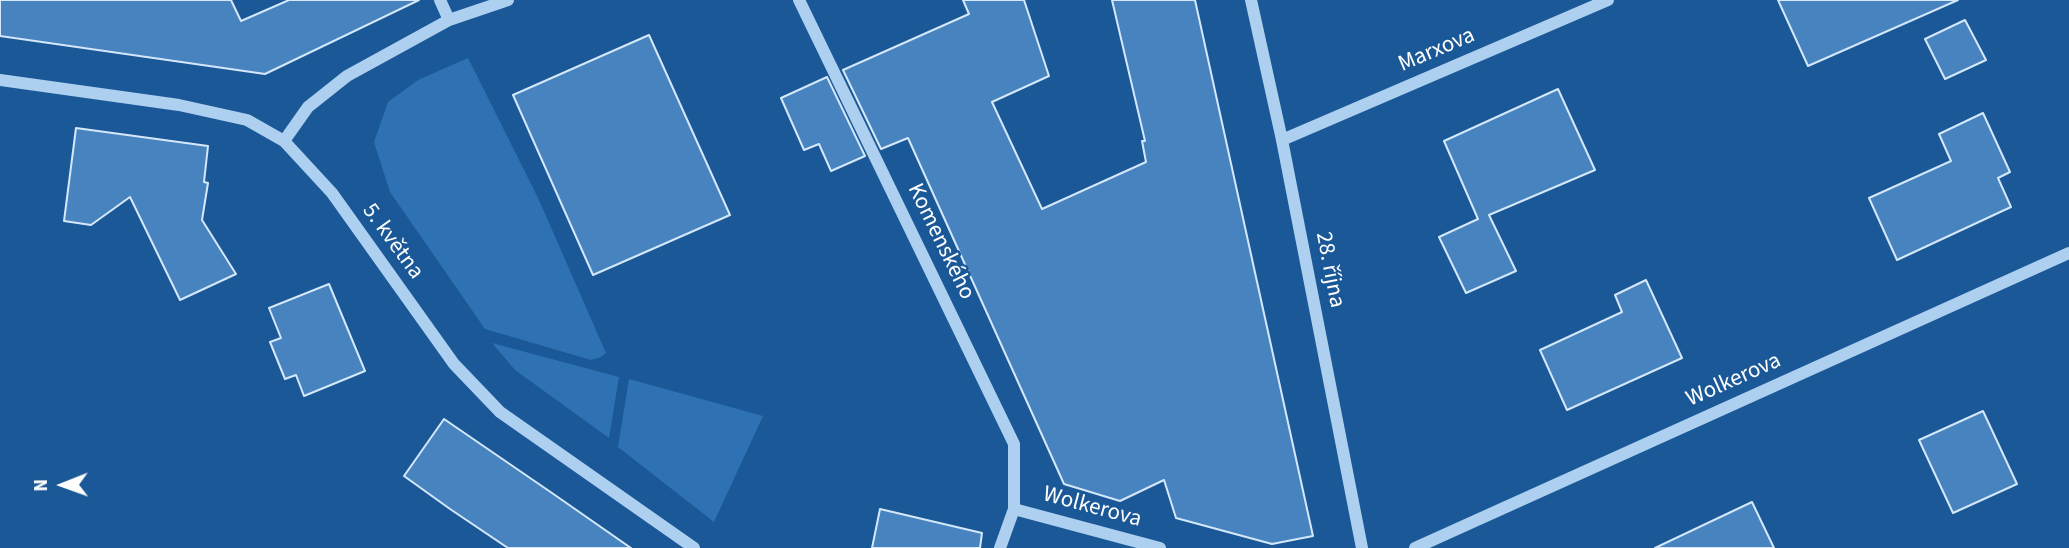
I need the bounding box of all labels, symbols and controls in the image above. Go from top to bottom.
street label: Marxova [1395,23,1479,79]
street label: Komenského [900,179,980,305]
street label: 5. května [355,199,429,285]
street label: 28. října [1308,230,1350,310]
street label: Wolkerova [1682,348,1786,414]
north arrow [28,450,98,520]
text: N [28,479,55,492]
street label: Wolkerova [1040,482,1144,534]

